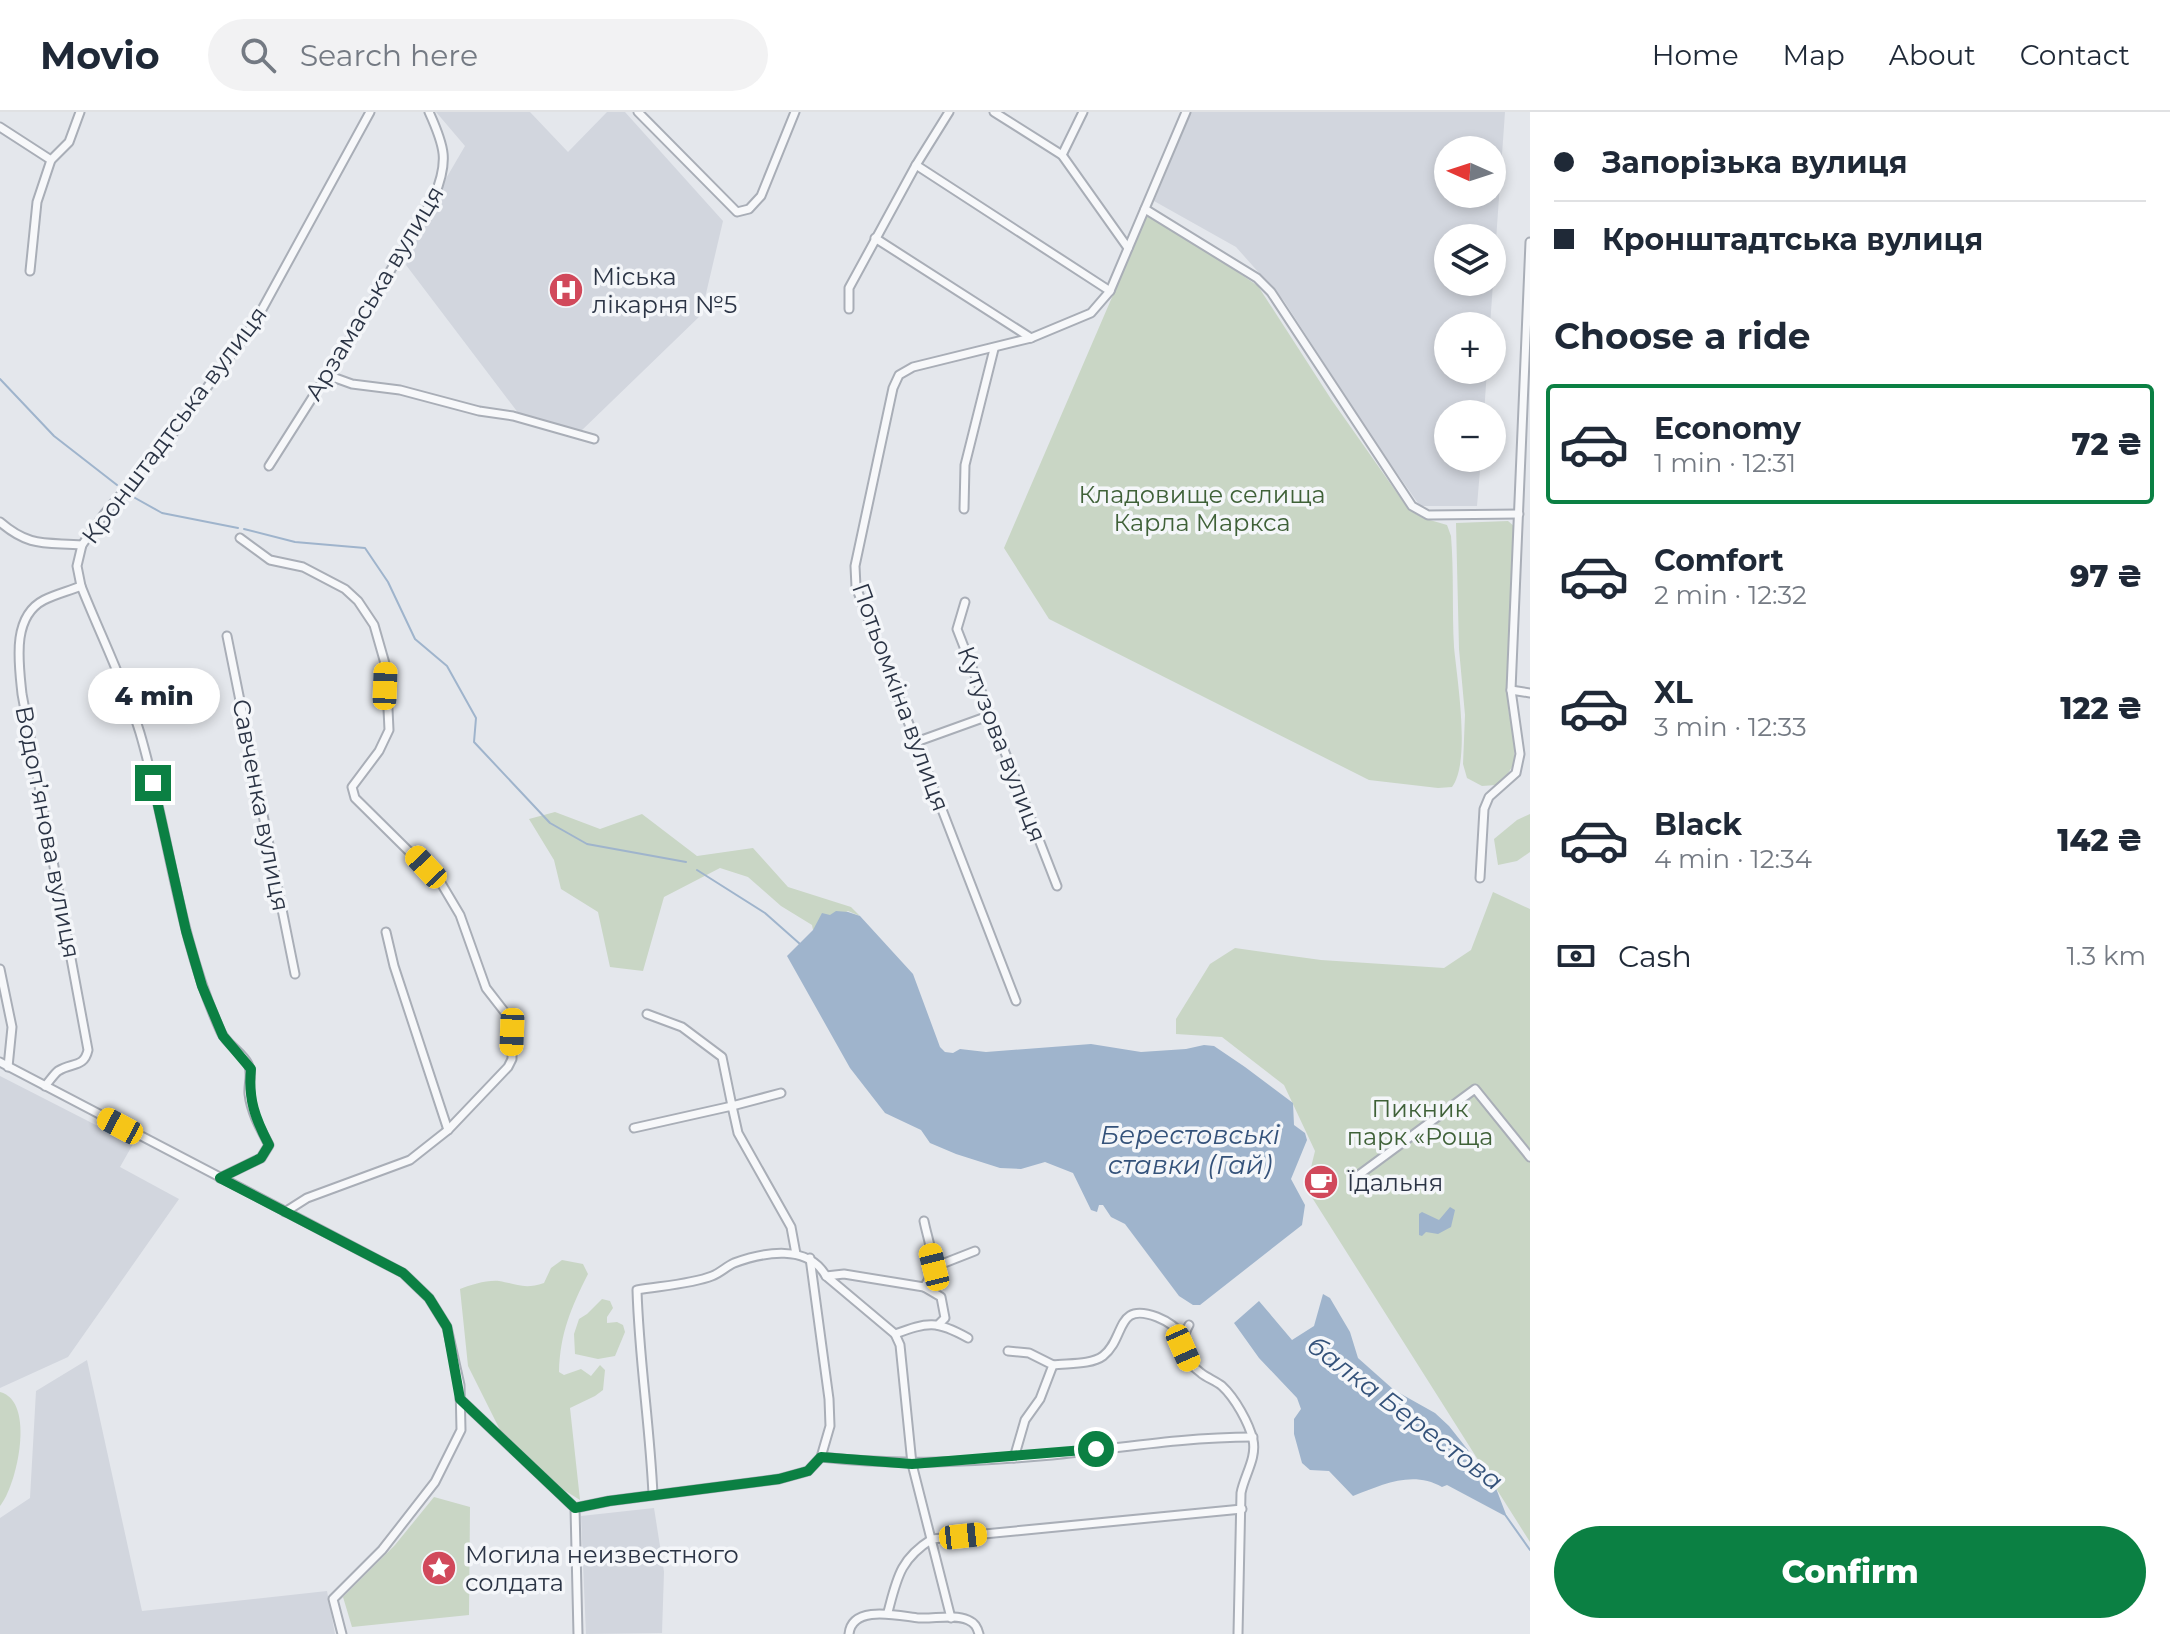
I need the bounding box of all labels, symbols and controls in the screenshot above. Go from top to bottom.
search box [208,19,768,91]
text: Movio [40,32,160,79]
icon: search [236,33,280,77]
text: Search here [300,37,478,74]
text: Home [1652,38,1739,72]
text: Map [1783,38,1845,72]
text: About [1889,38,1976,72]
text: Contact [2020,38,2130,72]
north arrow [1434,136,1506,208]
map controls [1434,136,1506,472]
text: Запорізька вулиця [1602,144,1908,181]
street label: Арзамаська вулиця [298,180,450,406]
text: Кронштадтська вулиця [1602,221,1983,258]
button: layers [1434,224,1506,296]
place label: Міська лікарня №5 [592,262,737,319]
hospital icon: Міська лікарня №5 [547,271,585,309]
street label: Кронштадтська вулиця [75,301,273,549]
button: + [1434,312,1506,384]
text: Choose a ride [1554,314,1811,358]
button: − [1434,400,1506,472]
icon: car [1558,408,1630,480]
text: Economy [1654,410,1801,447]
text: 72 ₴ [2072,426,2142,463]
text: 1 min · 12:31 [1654,447,1796,479]
park label: Кладовище селища Карла Маркса [1079,480,1325,537]
icon: car [1558,540,1630,612]
text: Comfort [1654,542,1784,579]
text: 97 ₴ [2070,558,2142,595]
street label: Потьомкіна вулиця [846,579,956,815]
text: 2 min · 12:32 [1654,579,1807,611]
street label: Кутузова вулиця [951,642,1053,846]
car [372,662,398,710]
callout: 4 min [87,667,219,723]
icon: car [1558,672,1630,744]
text: XL [1654,674,1693,711]
text: 4 min [114,680,194,712]
text: 122 ₴ [2060,690,2142,727]
street label: Савченка вулиця [226,697,296,913]
street label: Водоп’янова вулиця [9,703,87,961]
text: 3 min · 12:33 [1654,711,1807,743]
route end [135,765,171,801]
icon: car [1558,804,1630,876]
text: Black [1654,806,1742,843]
text: 142 ₴ [2057,822,2142,859]
car [401,841,451,893]
text: 4 min · 12:34 [1654,843,1812,875]
icon: cash [1554,934,1598,978]
text: Cash [1618,938,1692,975]
text: 1.3 km [2066,940,2146,972]
car [499,1008,525,1056]
park label: Пикник парк «Роща [1347,1094,1493,1151]
car [93,1104,147,1148]
water label: Берестовські ставки (Гай) [1100,1119,1281,1181]
cafe icon: Їдальня [1302,1163,1340,1201]
place label: Їдальня [1347,1168,1443,1197]
car [917,1241,951,1293]
car [1162,1321,1204,1375]
water label: балка Берестова [1301,1329,1509,1497]
route start [1078,1431,1114,1467]
car [938,1522,988,1550]
button: Confirm [1554,1526,2146,1618]
place label: Могила неизвестного солдата [465,1540,739,1597]
place icon: Могила неизвестного солдата [420,1549,458,1587]

